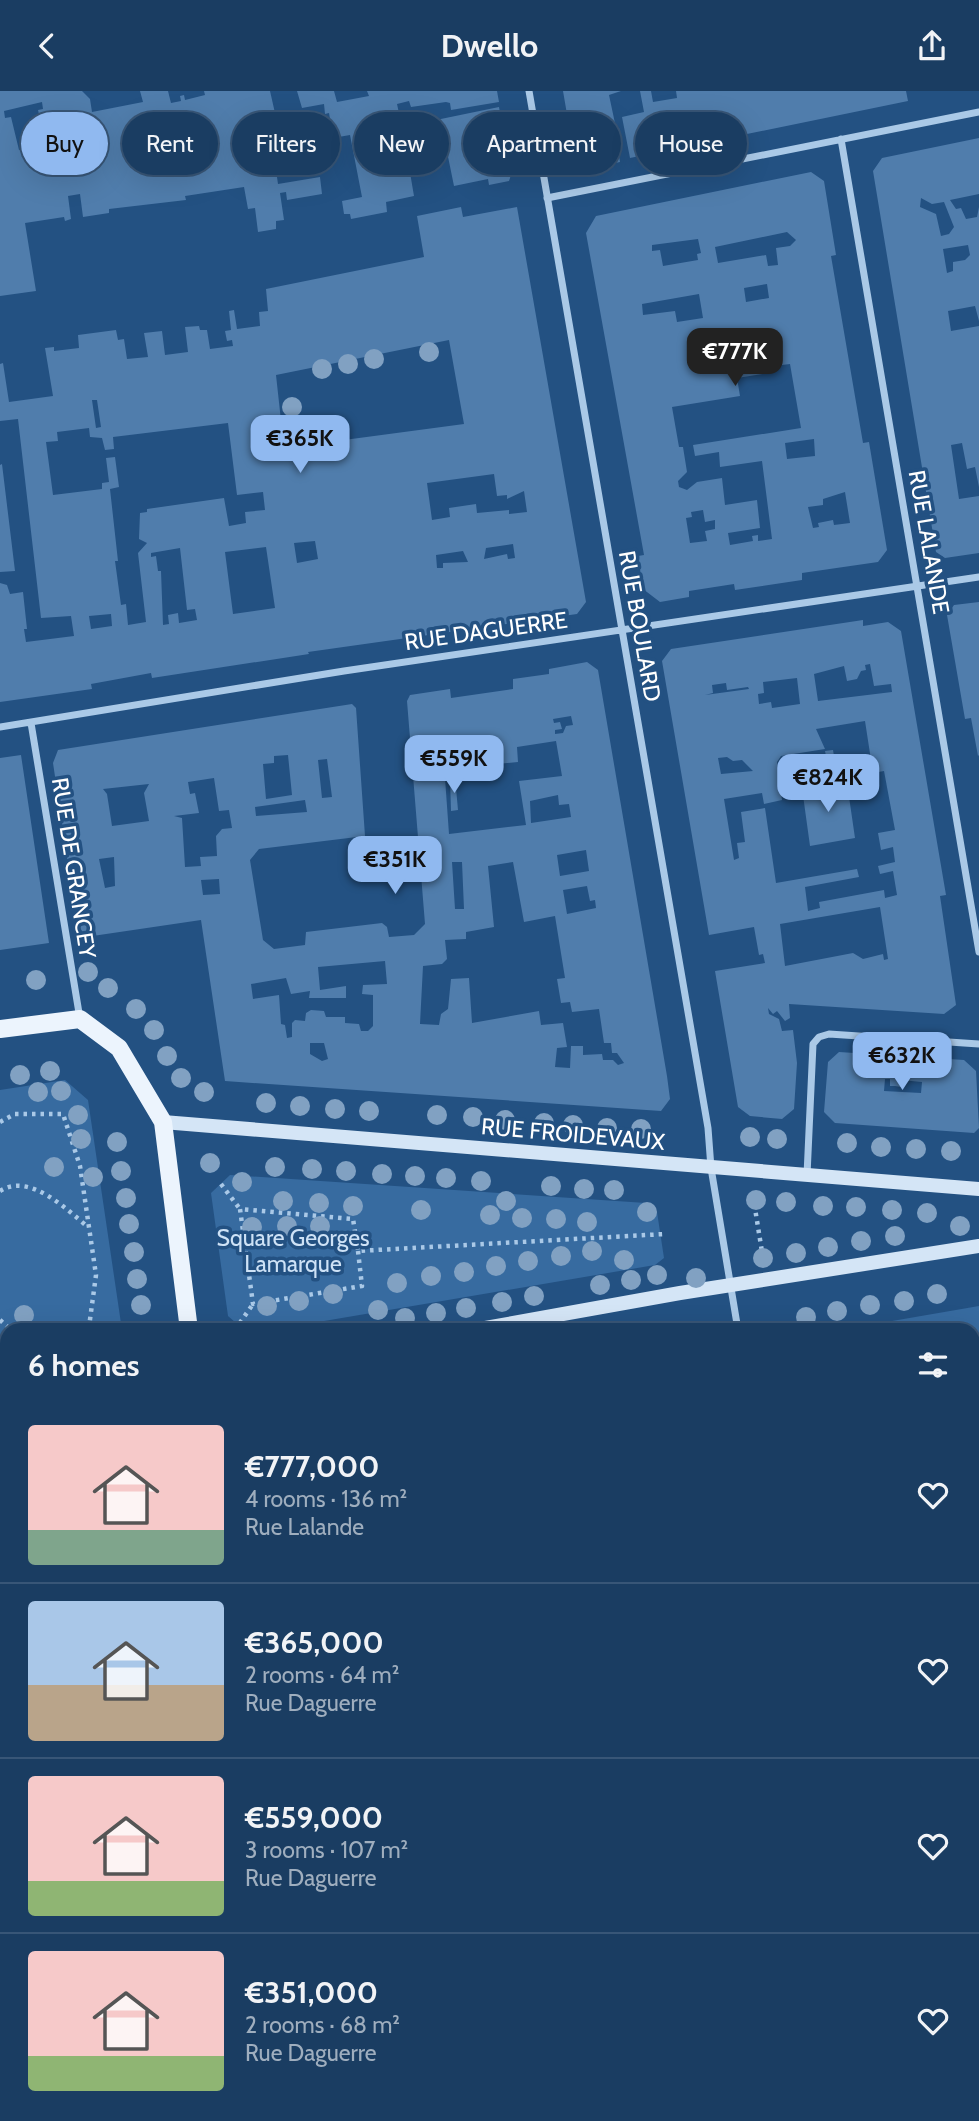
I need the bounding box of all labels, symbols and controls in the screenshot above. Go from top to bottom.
text: Dwello [441,26,538,65]
icon: back [28,27,66,65]
icon: share [913,27,951,65]
chip: Buy [21,112,108,175]
chip: Rent [122,112,218,175]
chip: Filters [232,112,340,175]
chip: New [354,112,449,175]
chip: Apartment [463,112,621,175]
chip: House [635,112,747,175]
pin: €777K [686,329,784,388]
text: €777K [703,337,767,365]
pin: €365K [251,415,349,475]
text: €365K [267,424,333,452]
street label: RUE LALANDE [903,468,955,616]
street label: RUE BOULARD [613,548,667,704]
street label: RUE DAGUERRE [403,606,569,656]
pin: €559K [405,735,503,795]
text: €559K [421,744,487,772]
pin: €824K [779,755,877,814]
text: €824K [793,763,863,791]
street label: RUE DE GRANCEY [46,776,102,961]
pin: €351K [346,837,444,896]
text: €351K [364,845,426,873]
pin: €632K [853,1033,951,1092]
text: €632K [869,1041,935,1069]
street label: RUE FROIDEVAUX [480,1112,666,1156]
park label: Square Georges Lamarque [217,1224,369,1278]
icon: filters [914,1346,952,1384]
text: 6 homes [28,1347,139,1384]
text: €777,000 [245,1448,379,1485]
icon: home [84,1453,168,1537]
icon: heart [914,1476,952,1514]
text: 4 rooms · 136 m² [245,1485,407,1513]
text: Rue Lalande [245,1513,364,1541]
text: €365,000 [245,1624,384,1661]
icon: home [84,1629,168,1713]
icon: heart [914,1652,952,1690]
text: 2 rooms · 64 m² [245,1661,399,1689]
text: Rue Daguerre [245,1689,376,1717]
text: €559,000 [245,1799,383,1836]
icon: home [84,1804,168,1888]
icon: heart [914,1827,952,1865]
text: 3 rooms · 107 m² [245,1836,408,1864]
text: Rue Daguerre [245,1864,376,1892]
text: €351,000 [245,1974,378,2011]
icon: home [84,1979,168,2063]
icon: heart [914,2002,952,2040]
text: 2 rooms · 68 m² [245,2011,400,2039]
text: Rue Daguerre [245,2039,376,2067]

